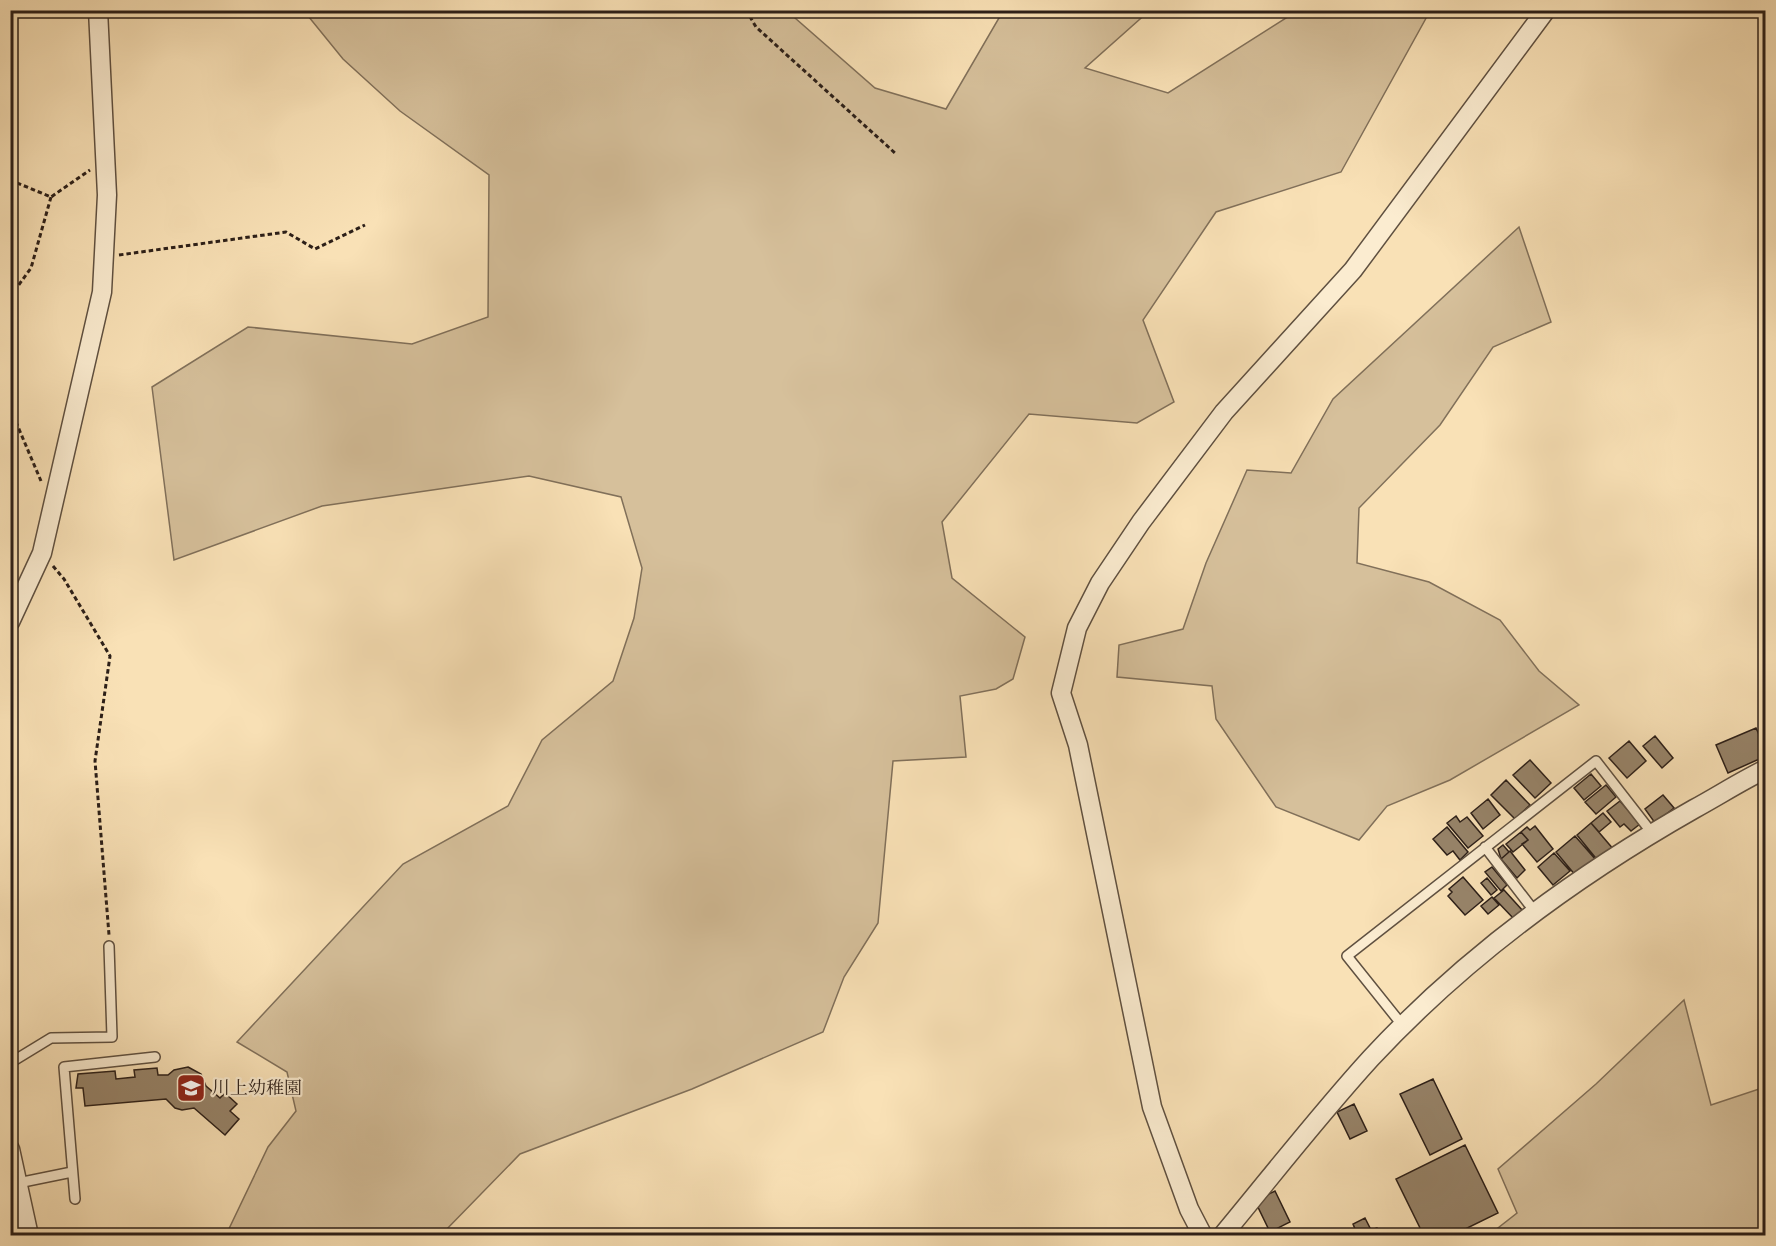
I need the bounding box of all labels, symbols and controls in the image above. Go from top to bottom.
school or university icon: 川上幼稚園 [175,1072,207,1104]
place label: 川上幼稚園 [212,1077,302,1099]

